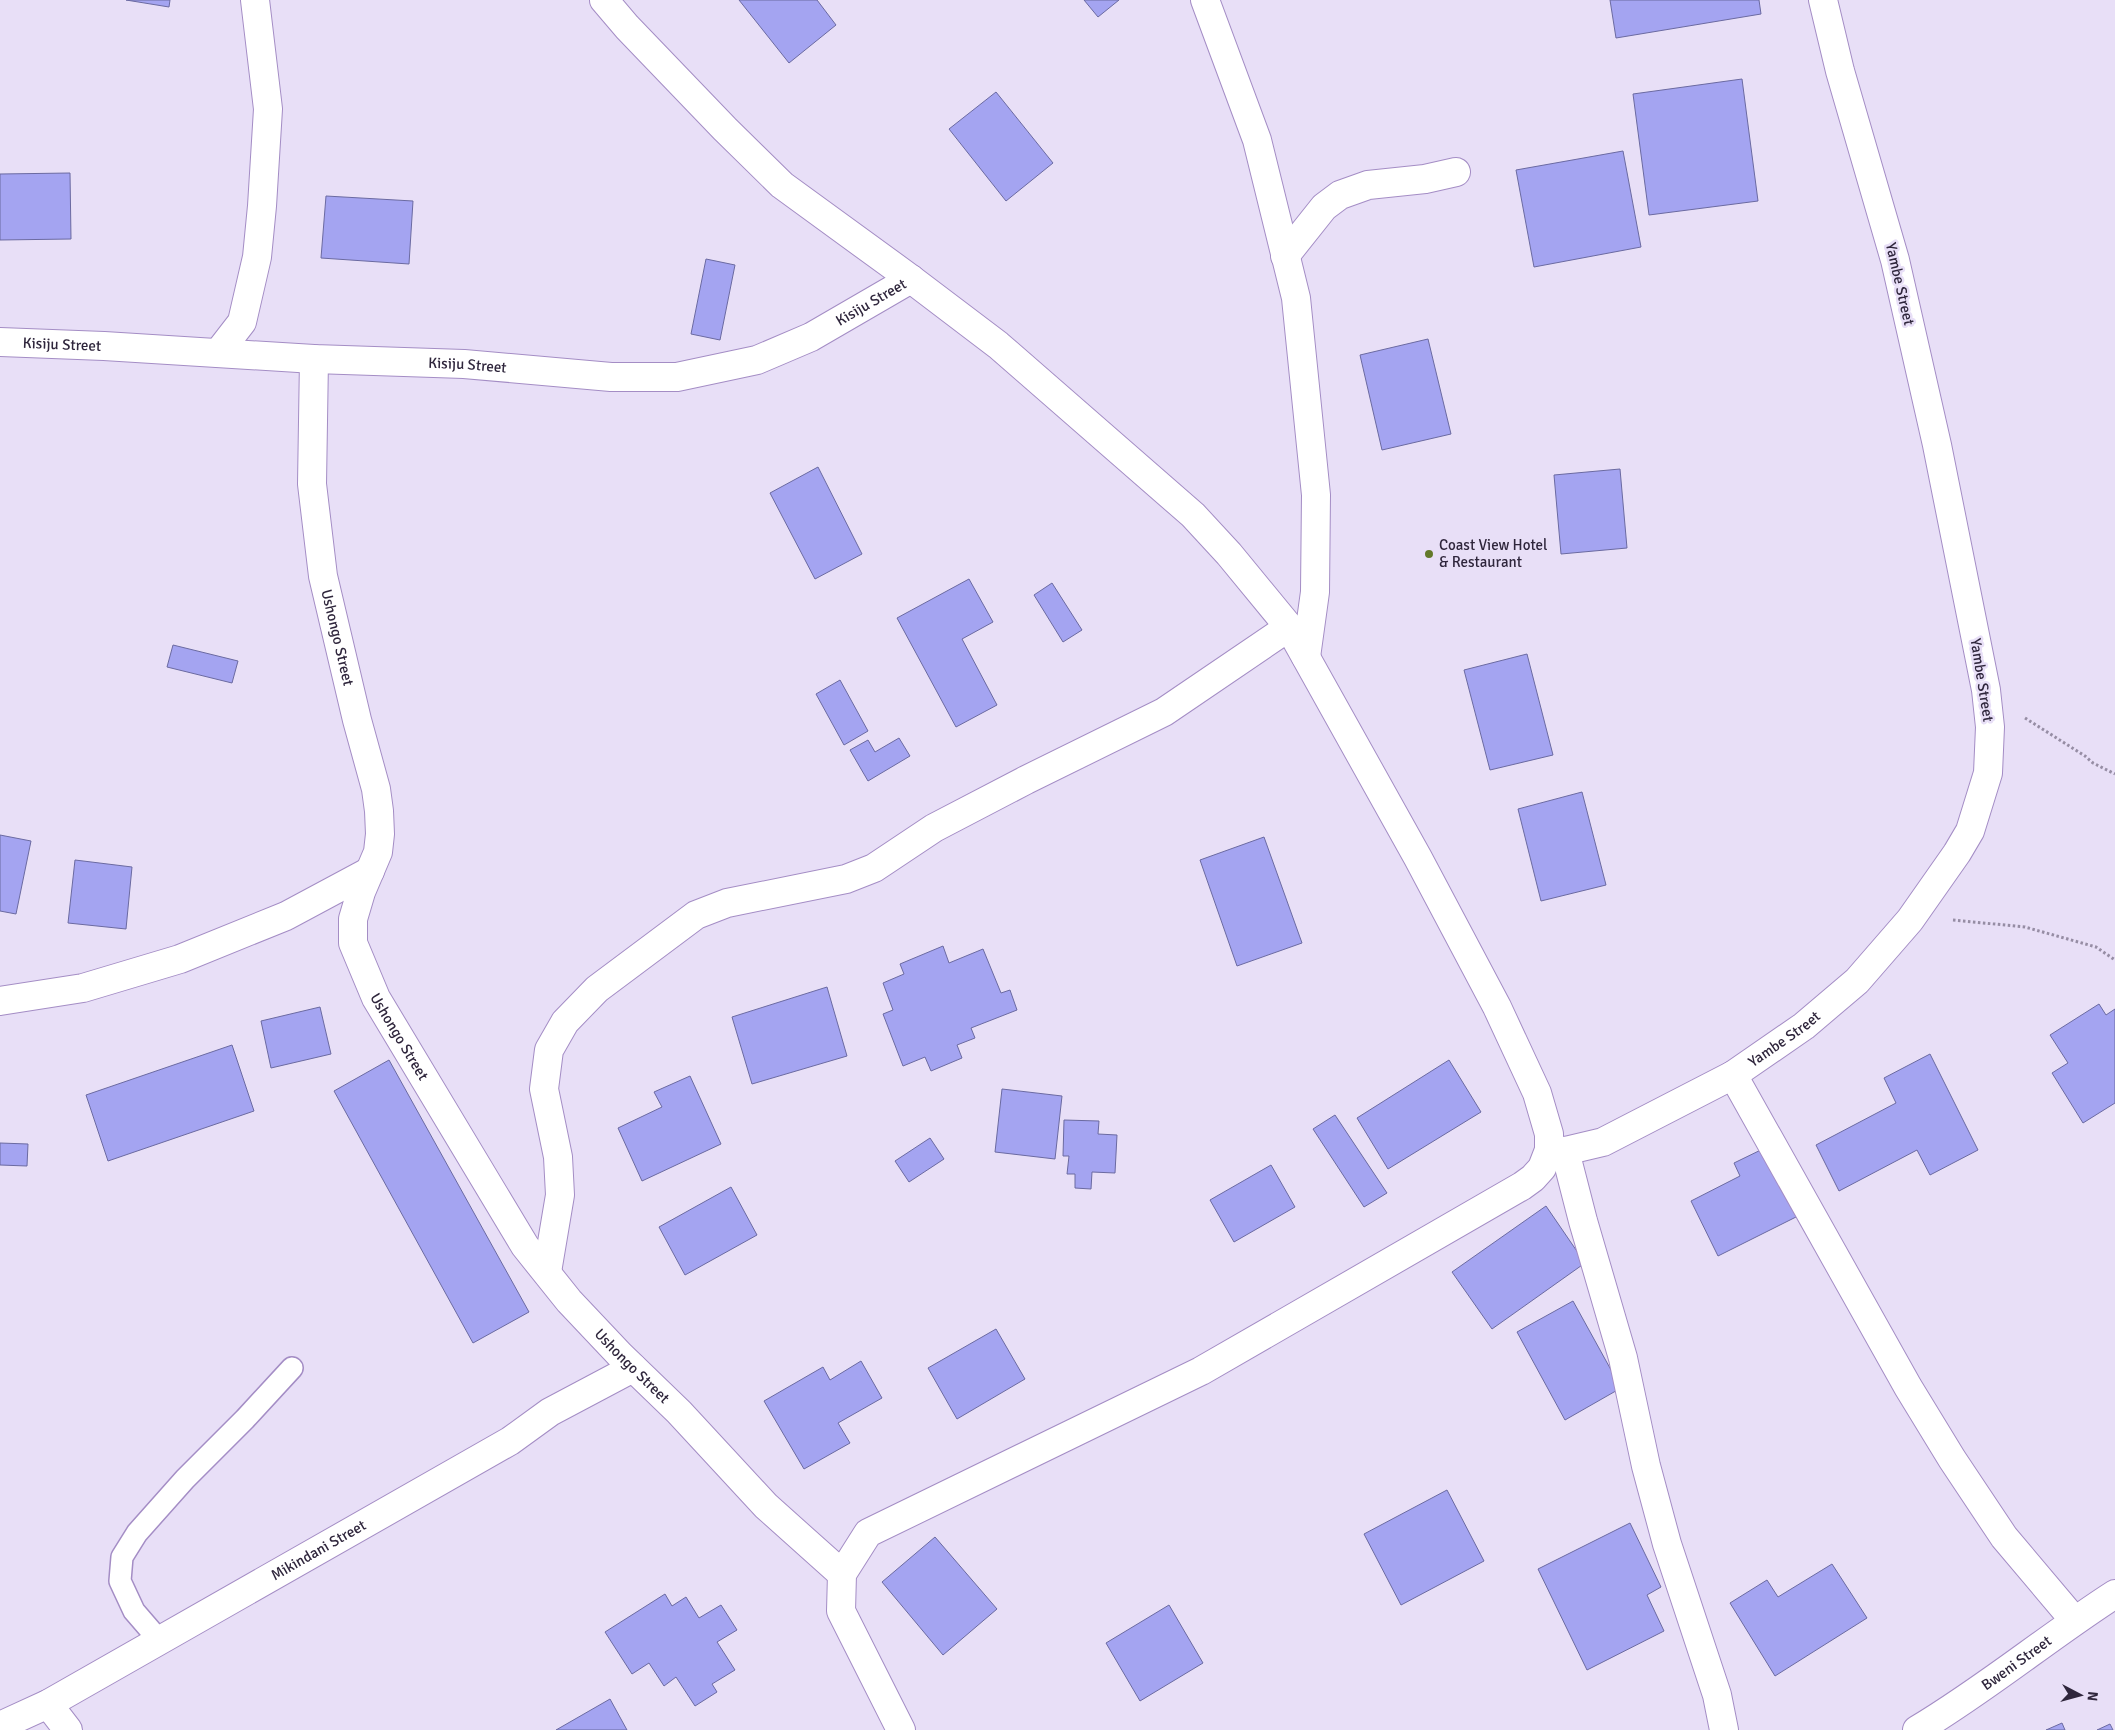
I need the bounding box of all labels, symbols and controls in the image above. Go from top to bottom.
street label: Yambe Street [1882,241,1918,327]
street label: Kisiju Street [833,275,910,330]
street label: Kisiju Street [22,334,102,355]
street label: Kisiju Street [428,354,507,377]
place label: Coast View Hotel & Restaurant [1439,536,1547,571]
marker: Coast View Hotel & Restaurant [1423,548,1435,560]
street label: Ushongo Street [317,588,358,688]
street label: Yambe Street [1967,637,1997,723]
street label: Ushongo Street [366,990,432,1084]
street label: Yambe Street [1745,1007,1824,1071]
street label: Ushongo Street [591,1325,673,1407]
street label: Mikindani Street [268,1516,369,1584]
street label: Bweni Street [1978,1632,2055,1694]
north arrow [2055,1670,2105,1720]
text: N [2083,1691,2101,1702]

